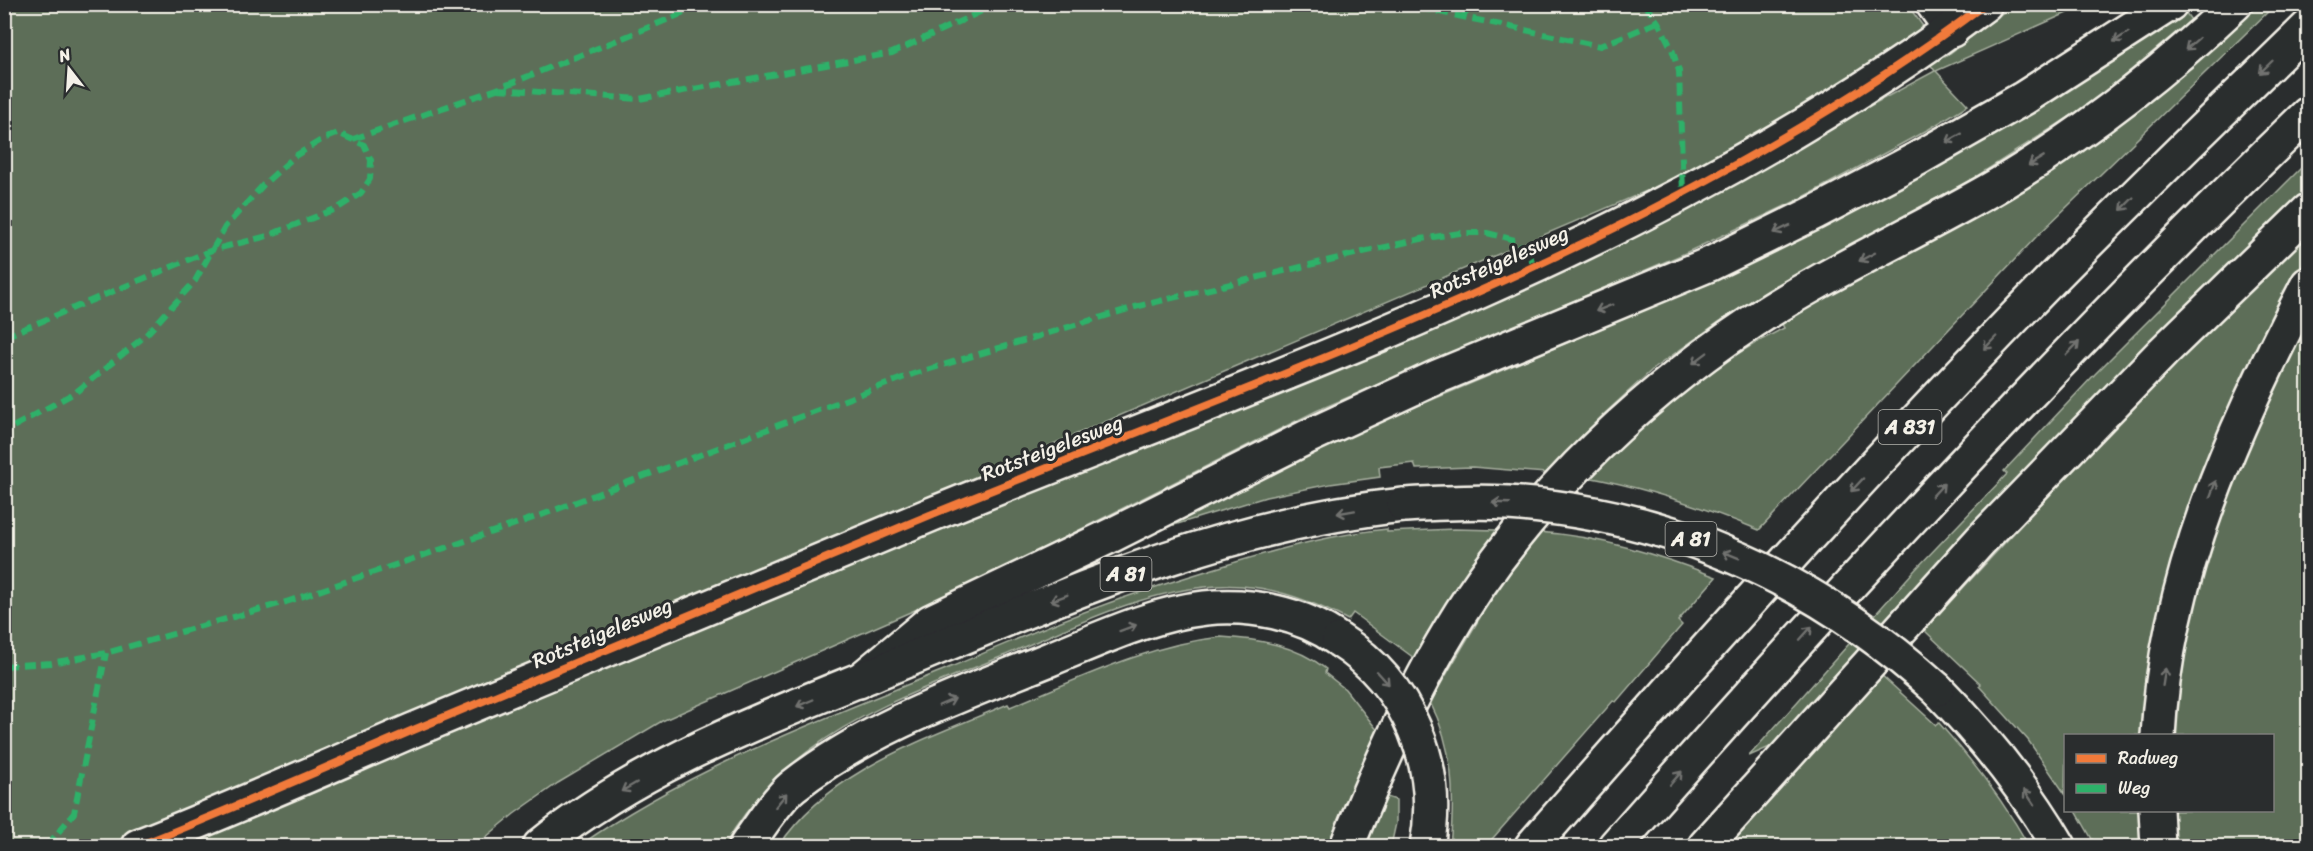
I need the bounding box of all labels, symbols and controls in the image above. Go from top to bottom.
one-way arrow [2113,31,2130,43]
one-way arrow [2185,37,2200,51]
north arrow [39,39,99,99]
text: N [54,39,75,71]
one-way arrow [2259,60,2274,75]
one-way arrow [1946,133,1964,144]
one-way arrow [2028,156,2045,168]
one-way arrow [2120,196,2135,211]
street label: Rotsteigelesweg [1423,214,1575,310]
one-way arrow [1774,224,1792,236]
one-way arrow [1858,252,1876,263]
one-way arrow [1595,303,1614,314]
one-way arrow [1984,335,1998,350]
one-way arrow [2065,341,2080,356]
one-way arrow [1692,352,1708,365]
street label: Rotsteigelesweg [975,403,1129,492]
road number: A 831 [1878,410,1942,444]
one-way arrow [1850,477,1864,492]
one-way arrow [2209,480,2220,499]
one-way arrow [1931,482,1946,497]
one-way arrow [1492,498,1512,509]
one-way arrow [1336,507,1356,518]
road number: A 81 [1666,522,1716,556]
one-way arrow [1722,549,1741,560]
road number: A 81 [1100,557,1152,591]
street label: Rotsteigelesweg [526,586,679,680]
one-way arrow [1050,594,1069,605]
one-way arrow [1118,622,1137,633]
one-way arrow [1799,626,1813,641]
one-way arrow [2159,668,2170,688]
one-way arrow [1376,670,1390,685]
one-way arrow [938,696,956,707]
one-way arrow [796,698,814,709]
legend [2064,734,2274,812]
text: Radweg [2118,742,2178,774]
one-way arrow [1669,771,1683,786]
text: Weg [2118,772,2150,804]
one-way arrow [621,781,638,793]
one-way arrow [2022,789,2034,806]
one-way arrow [774,793,788,808]

